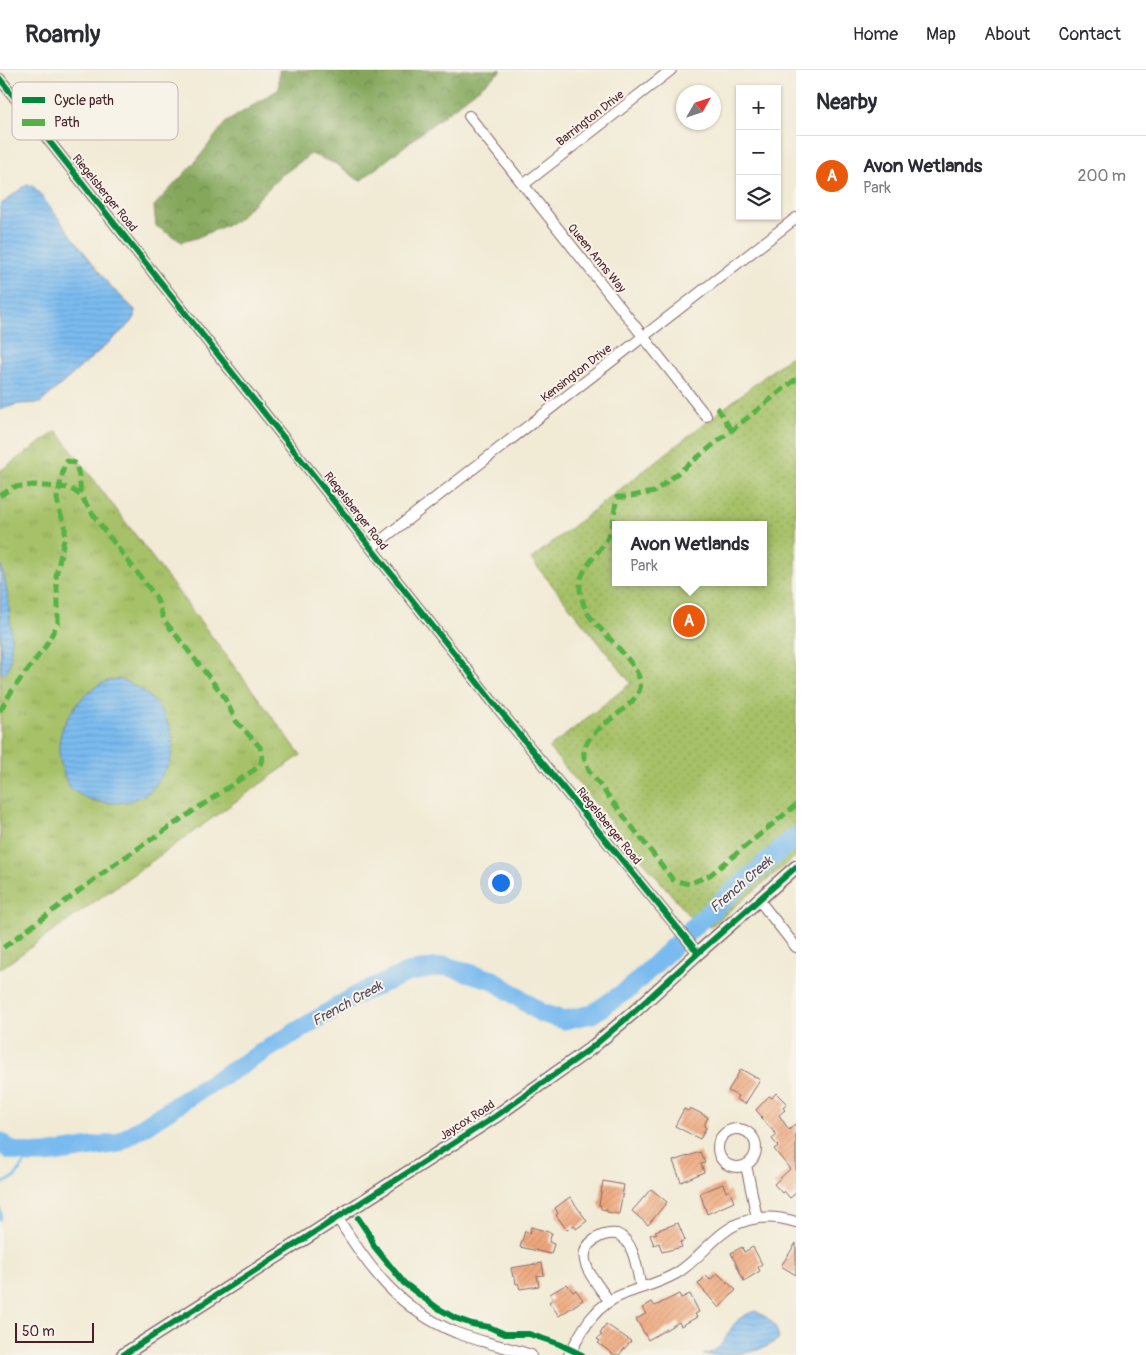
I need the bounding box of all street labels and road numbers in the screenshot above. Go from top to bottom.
street label: Barrington Drive [553,87,627,150]
street label: Riegelsberger Road [69,152,140,235]
street label: Queen Anns Way [564,221,629,296]
street label: Kensington Drive [538,341,615,406]
street label: Riegelsberger Road [320,469,391,553]
street label: Riegelsberger Road [573,785,644,868]
street label: Jaycox Road [437,1097,498,1144]

